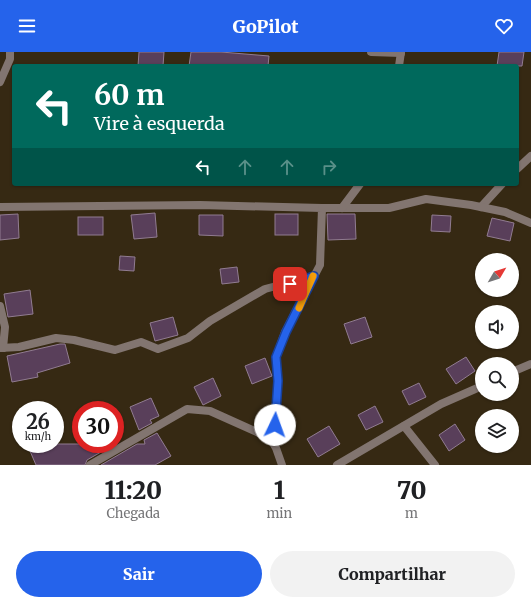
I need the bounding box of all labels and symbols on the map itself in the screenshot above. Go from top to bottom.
north arrow [475,253,519,297]
pin [273,267,307,301]
speed limit sign: 30 [72,401,124,453]
position arrow [254,404,296,446]

